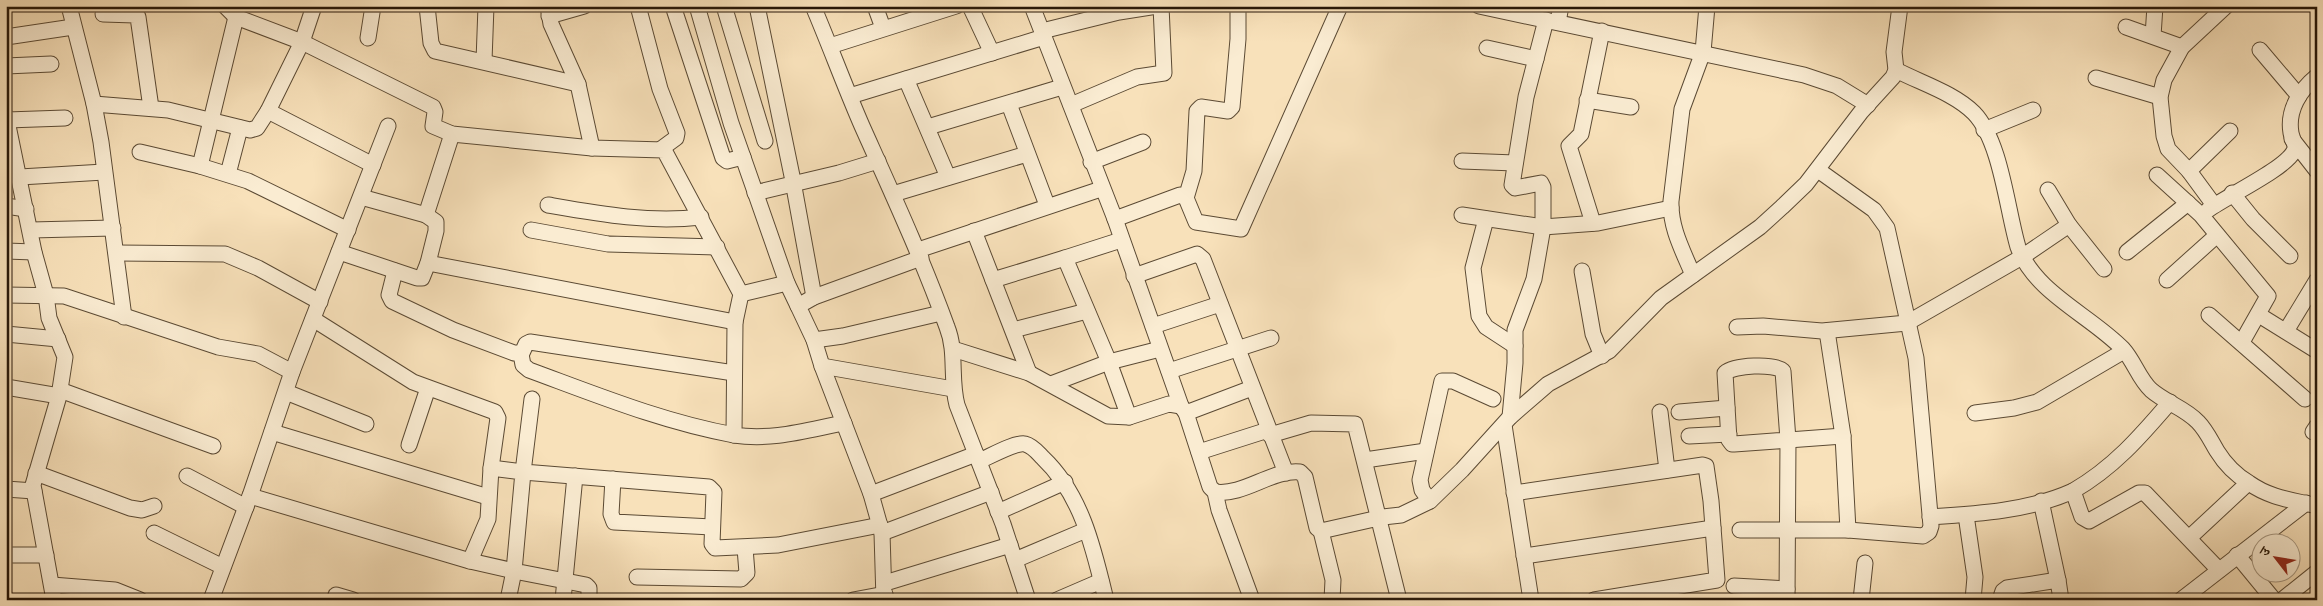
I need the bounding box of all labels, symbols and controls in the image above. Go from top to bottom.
north arrow [2250,534,2300,584]
text: उ [2256,543,2277,561]

